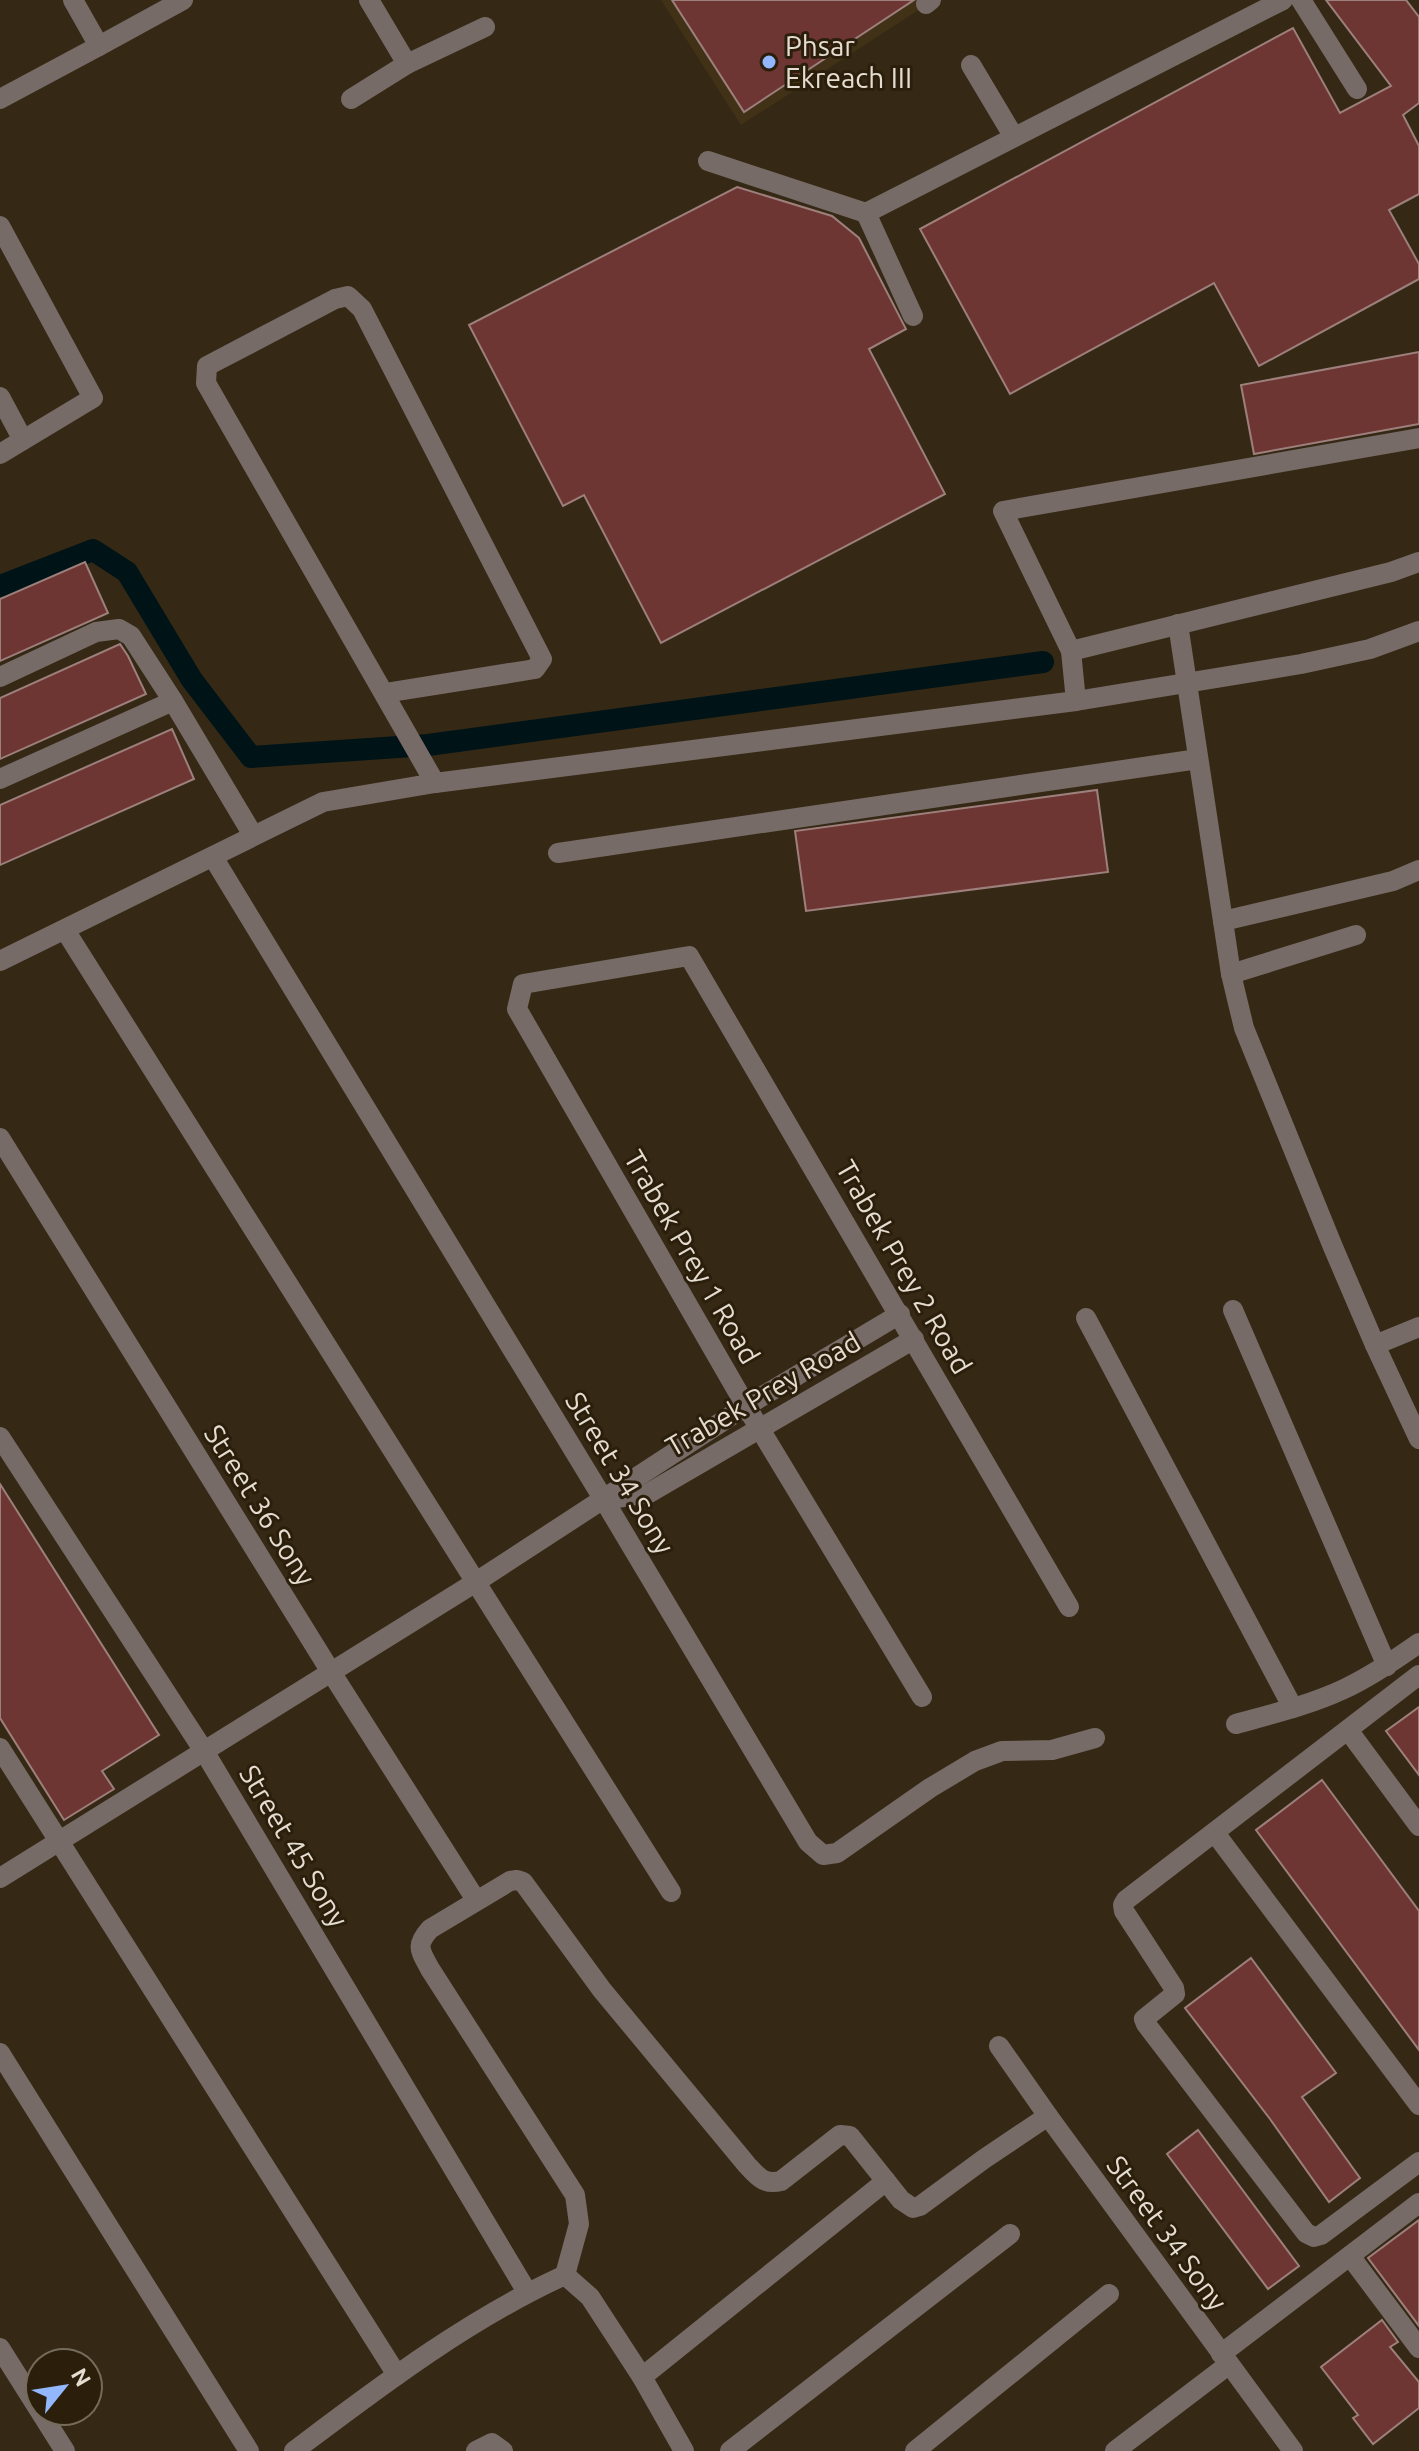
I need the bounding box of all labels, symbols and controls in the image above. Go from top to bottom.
place label: Phsar Ekreach III [785,30,912,93]
marker: Phsar Ekreach III [760,53,778,71]
street label: Trabek Prey 1 Road [619,1144,766,1369]
street label: Trabek Prey 2 Road [831,1154,978,1379]
street label: Trabek Prey Road [660,1325,865,1462]
street label: Street 34 Sony [560,1386,681,1559]
street label: Street 36 Sony [199,1419,322,1591]
street label: Street 45 Sony [234,1759,355,1932]
street label: Street 34 Sony [1101,2150,1234,2316]
north arrow [24,2347,104,2427]
text: N [67,2363,97,2390]

